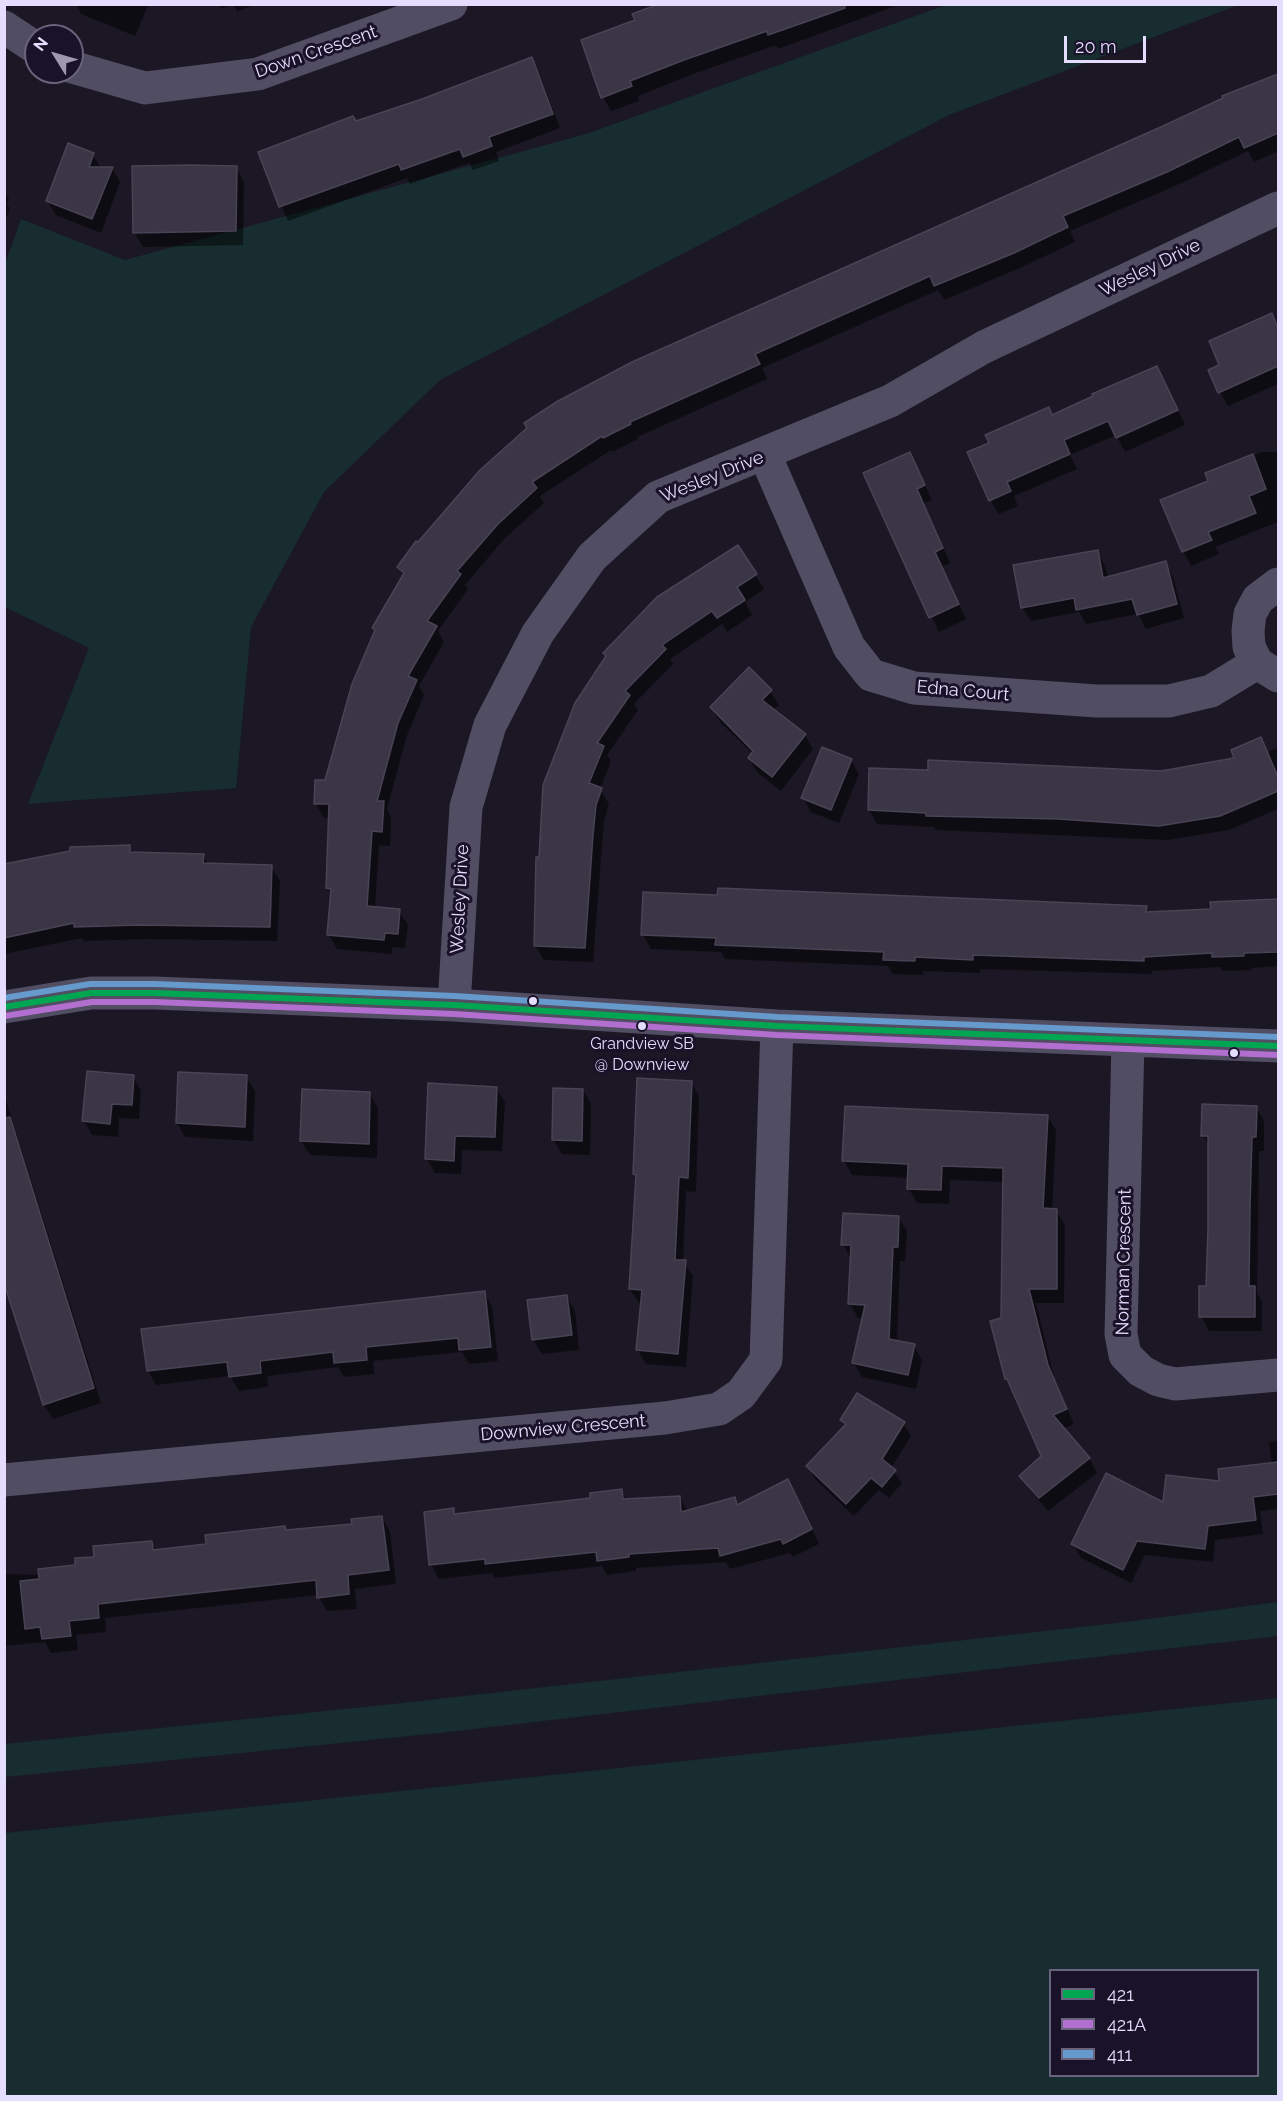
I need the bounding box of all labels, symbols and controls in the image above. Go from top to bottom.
street label: Down Crescent [252,21,380,83]
north arrow [24,24,84,84]
scale bar [1067,24,1150,62]
text: N [30,33,52,55]
text: 20 m [1075,36,1117,57]
street label: Wesley Drive [1096,234,1204,302]
street label: Wesley Drive [657,446,767,508]
street label: Edna Court [916,676,1010,706]
street label: Wesley Drive [446,844,474,954]
unlabelled marker [527,995,539,1007]
marker: Grandview SB @ Downview [636,1020,648,1032]
place label: Grandview SB @ Downview [590,1034,694,1072]
unlabelled marker [1228,1047,1240,1059]
street label: Norman Crescent [1112,1189,1136,1335]
street label: Downview Crescent [480,1410,646,1446]
legend [1049,1969,1259,2077]
text: 421 [1107,1984,1134,2005]
text: 421A [1107,2014,1146,2035]
text: 411 [1107,2044,1132,2065]

